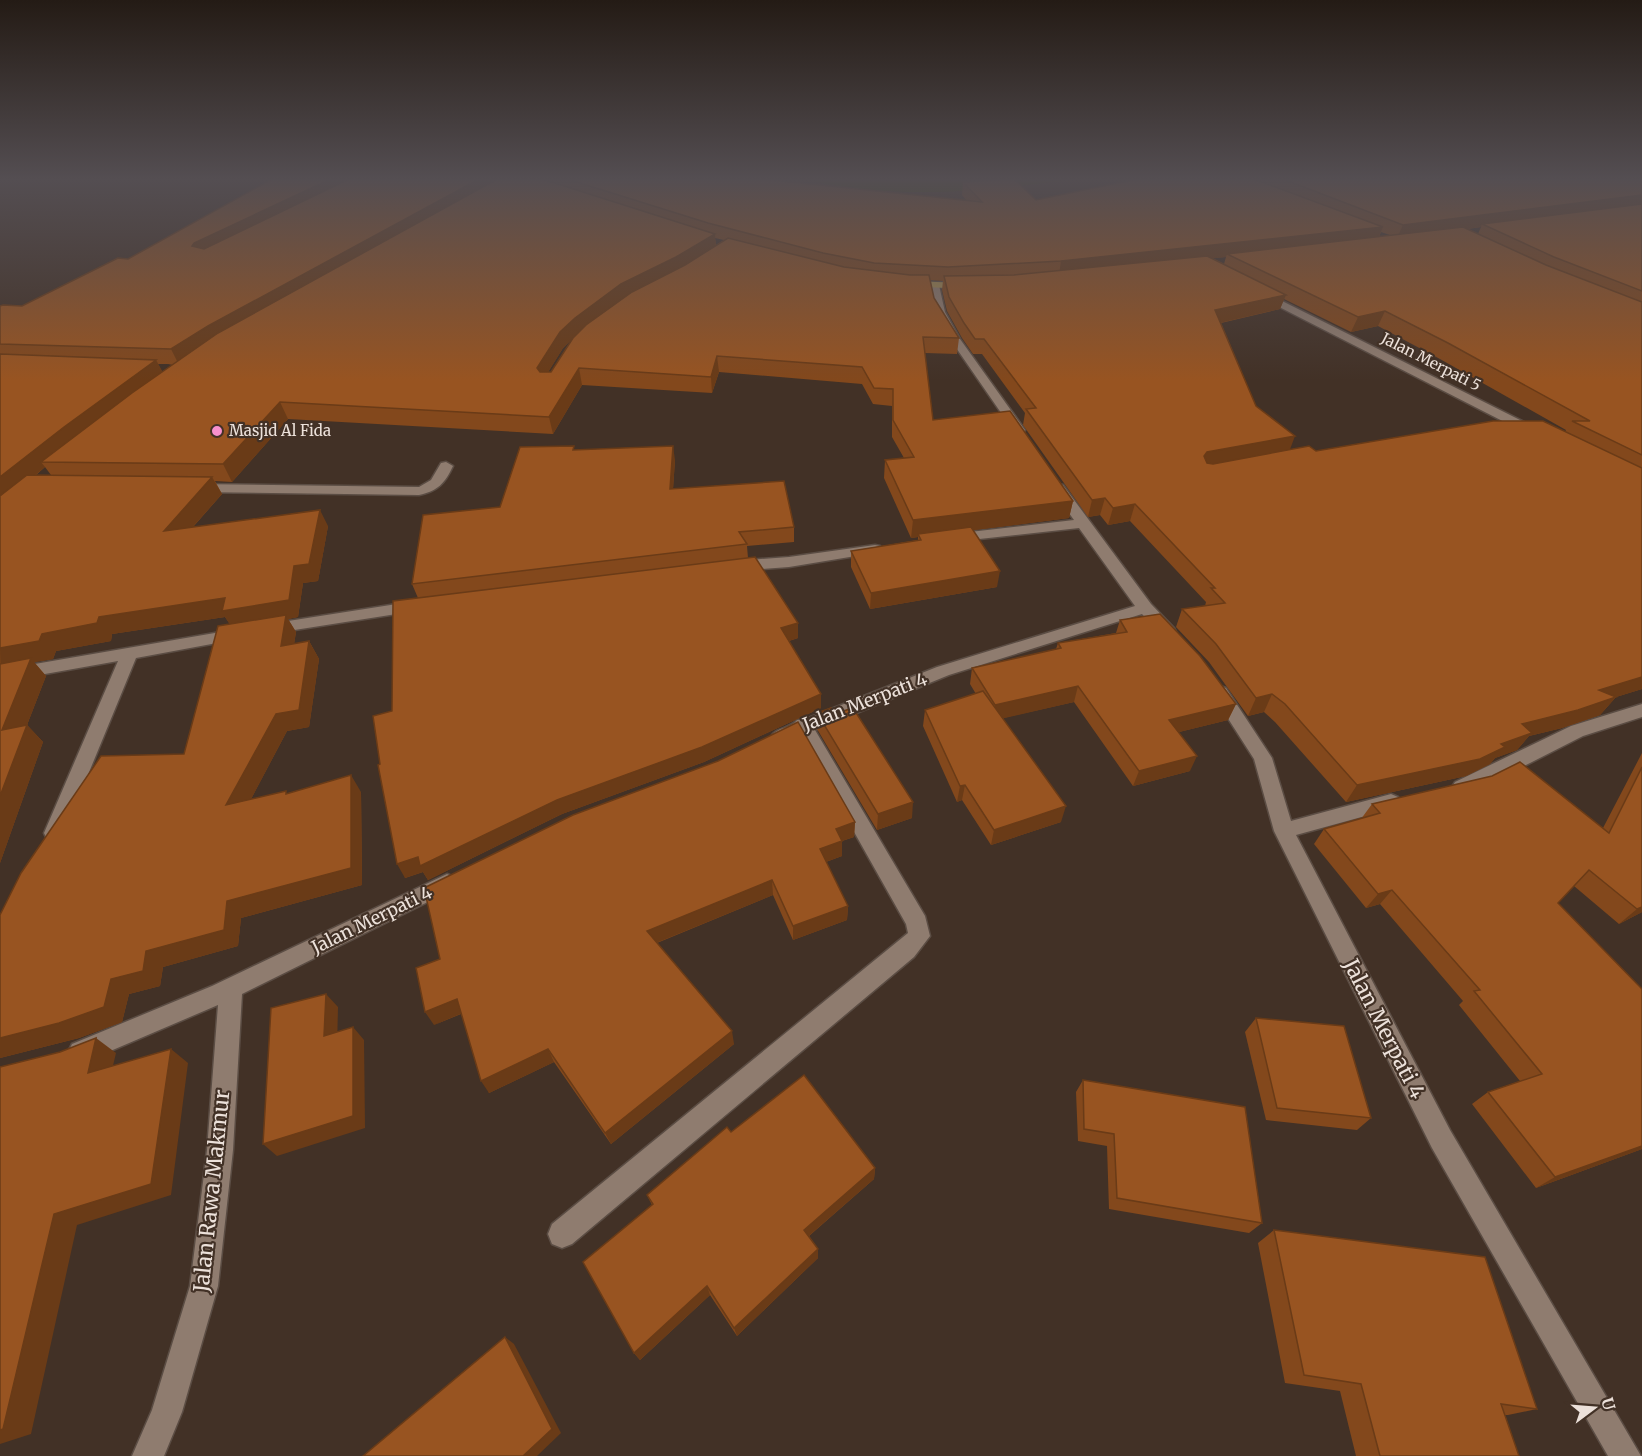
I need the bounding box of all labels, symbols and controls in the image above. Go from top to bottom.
street label: Jalan Merpati 5 [1377,328,1484,395]
place label: Masjid Al Fida [229,421,331,440]
marker: Masjid Al Fida [210,424,224,438]
street label: Jalan Merpati 4 [798,667,930,736]
street label: Jalan Merpati 4 [307,880,436,959]
street label: Jalan Merpati 4 [1337,953,1431,1103]
street label: Jalan Rawa Makmur [187,1088,236,1294]
north arrow [1564,1378,1624,1438]
text: U [1597,1395,1620,1412]

